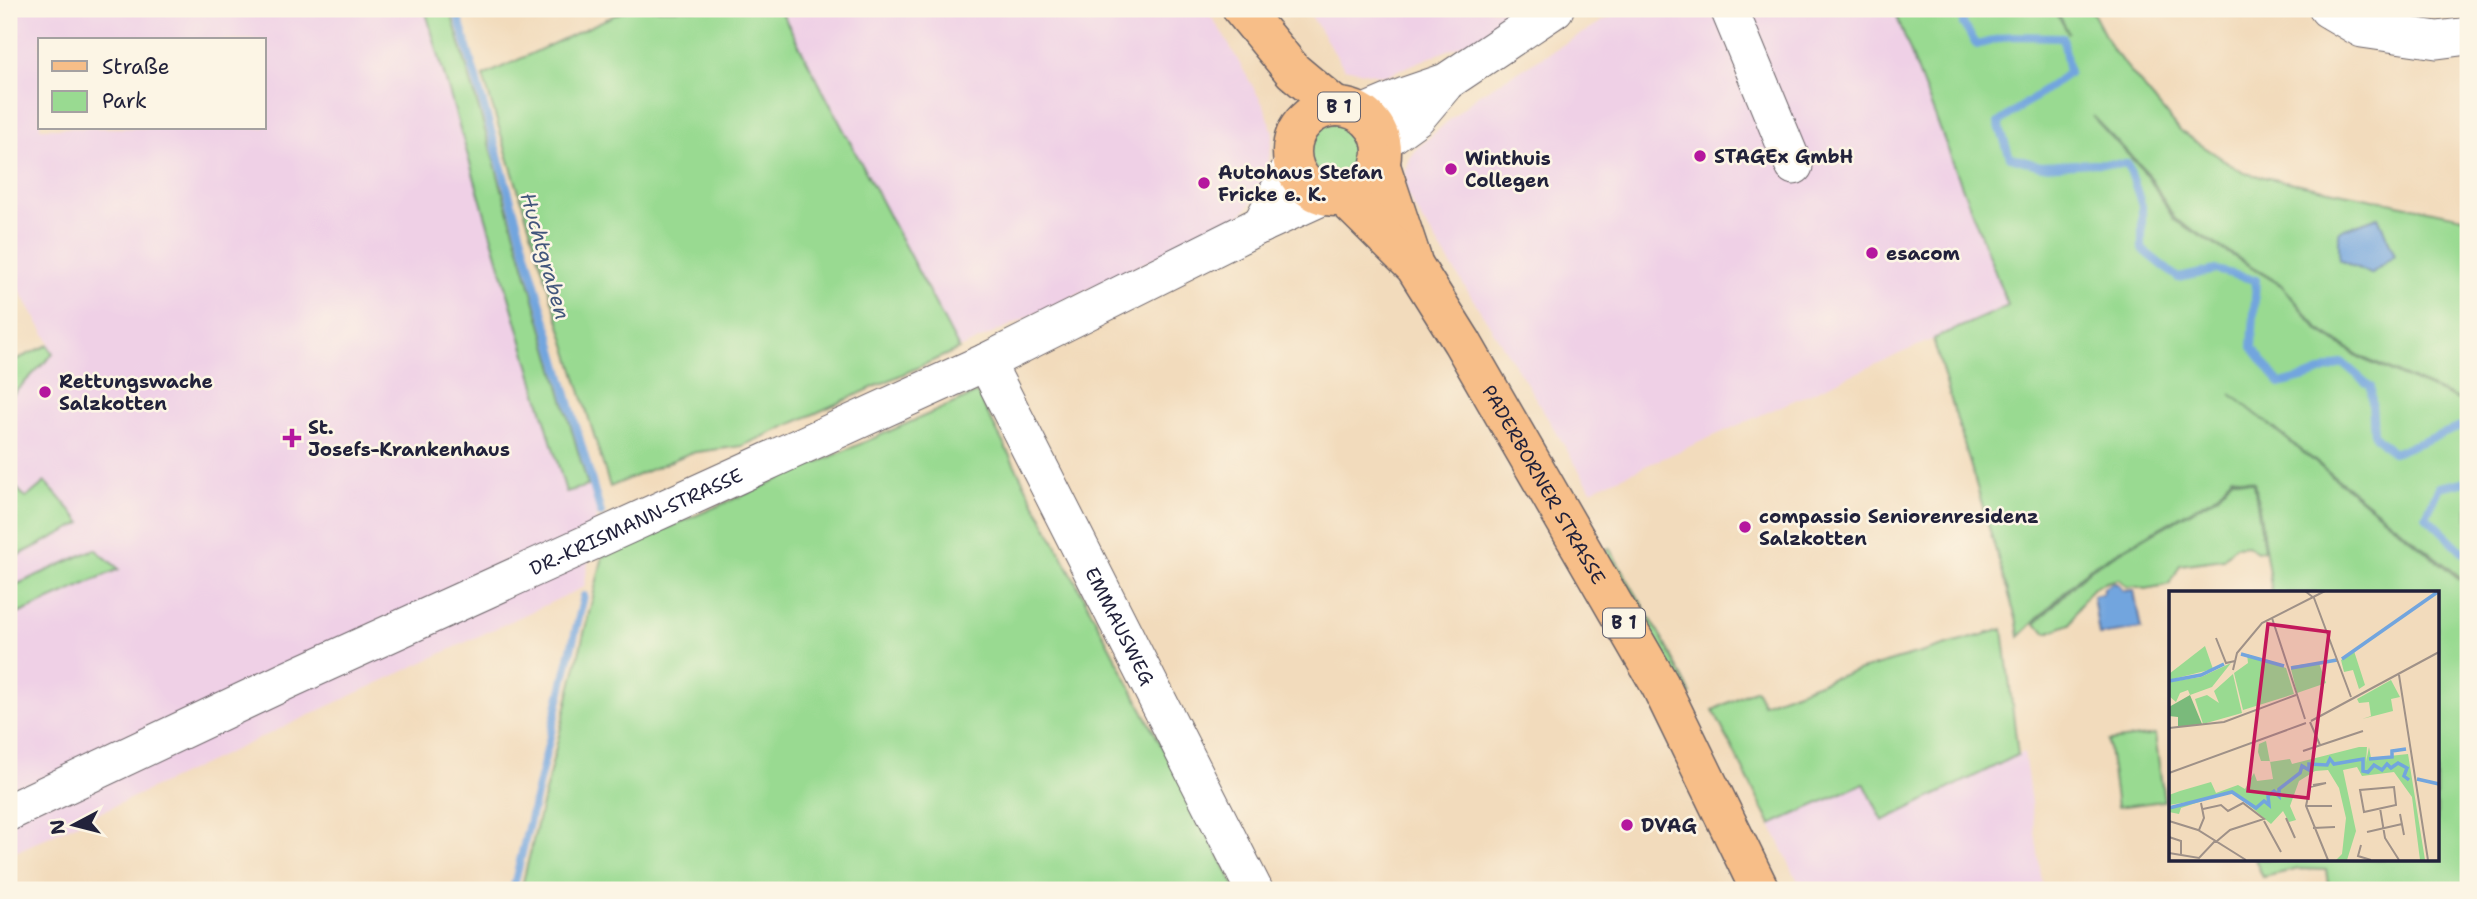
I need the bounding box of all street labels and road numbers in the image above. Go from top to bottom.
road number: B 1 [1318,92,1360,122]
street label: PADERBORNER STRASSE [1476,380,1611,589]
street label: DR.-KRISMANN-STRASSE [526,463,747,581]
street label: EMMAUSWEG [1079,563,1160,689]
road number: B 1 [1603,608,1645,638]

